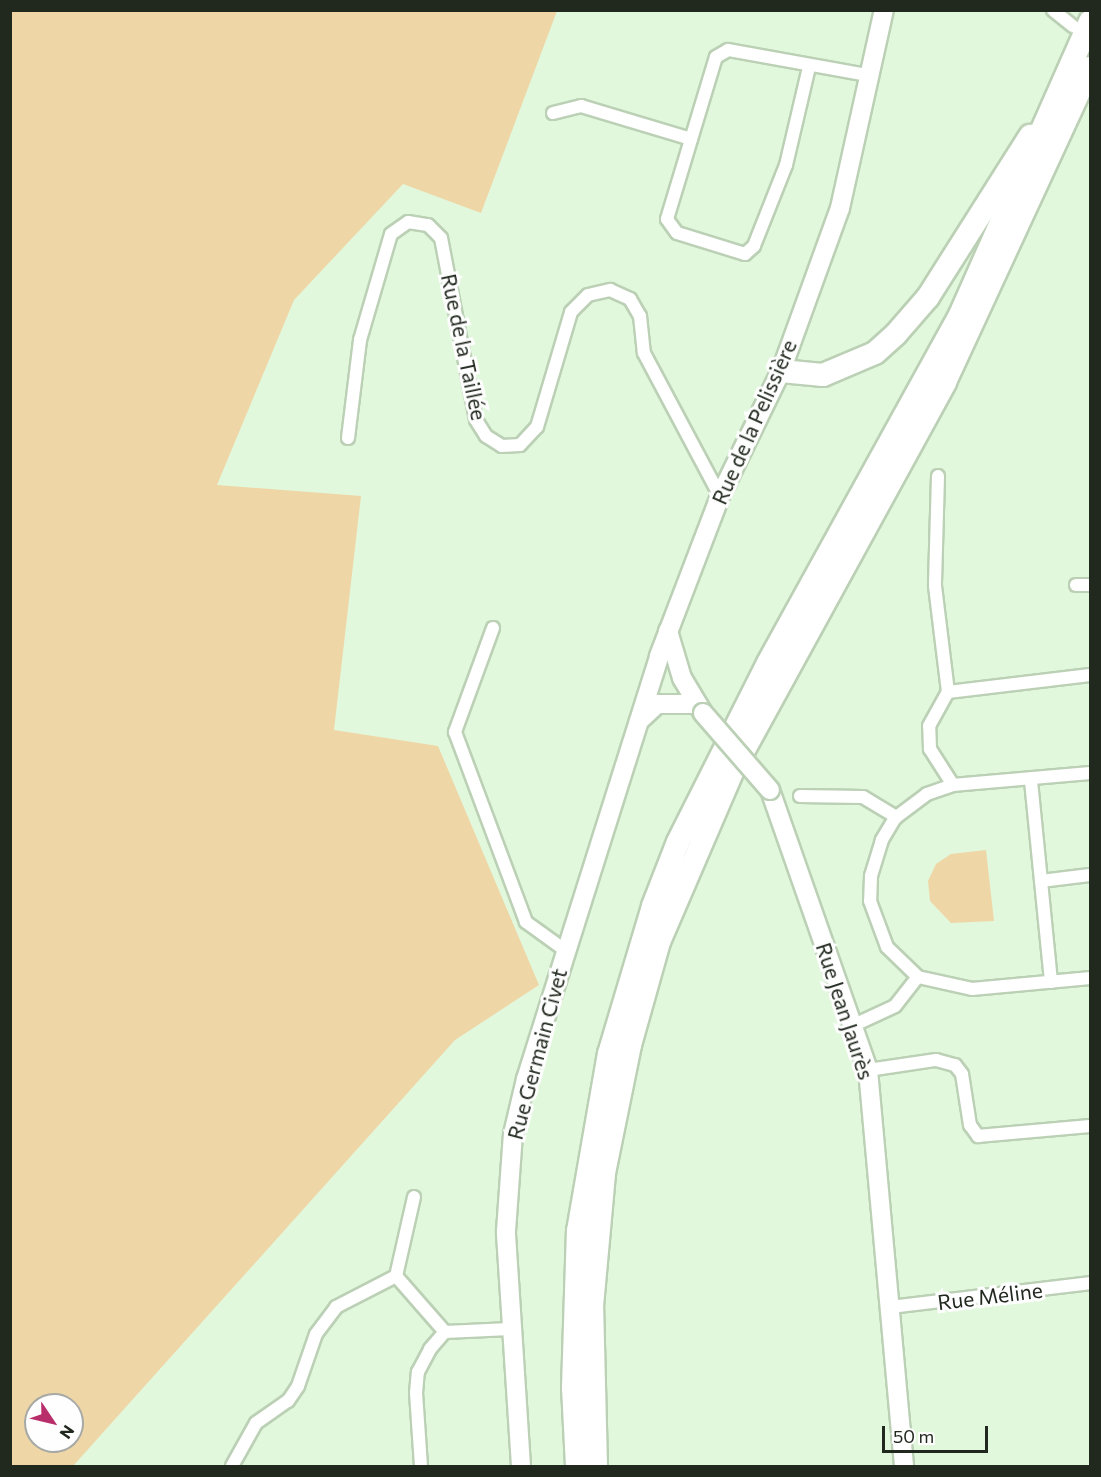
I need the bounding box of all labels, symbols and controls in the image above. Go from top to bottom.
street label: Rue de la Taillée [436,271,492,423]
street label: Rue de la Pelissière [706,336,802,508]
street label: Rue Jean Jaurès [811,939,879,1083]
street label: Rue Germain Civet [502,966,572,1142]
street label: Rue Méline [936,1277,1044,1315]
north arrow [24,1393,84,1453]
scale bar [885,1414,992,1452]
text: N [56,1422,79,1443]
text: 50 m [893,1425,934,1447]

